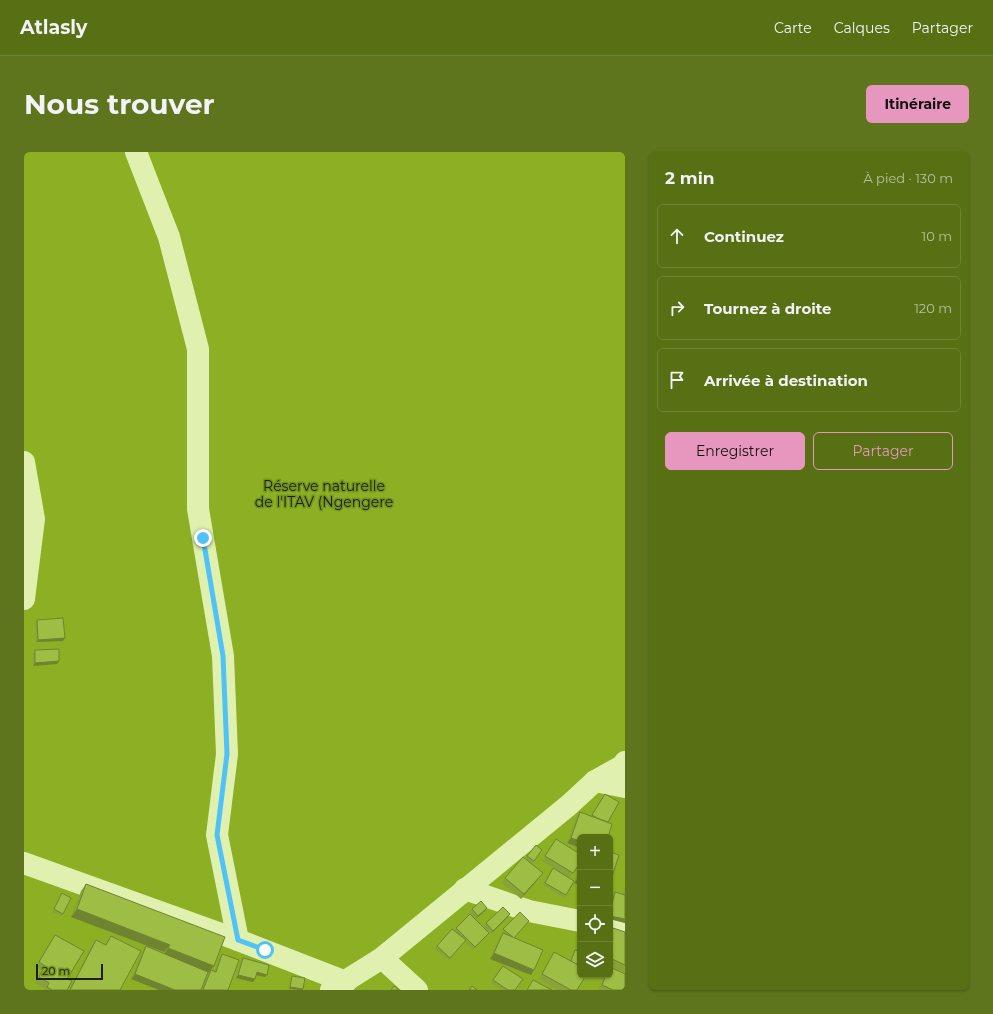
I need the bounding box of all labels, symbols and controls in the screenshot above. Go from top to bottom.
text: Atlasly [20,16,87,39]
text: Carte [774,19,812,37]
text: Calques [834,19,890,37]
text: Partager [912,19,973,37]
button: Itinéraire [866,85,969,123]
text: Nous trouver [24,87,215,121]
text: 2 min [665,168,715,188]
text: À pied · 130 m [863,170,953,186]
icon: ahead [666,225,688,247]
text: Continuez [704,227,784,246]
text: 10 m [922,228,952,244]
icon: right [666,297,688,319]
text: Tournez à droite [704,299,832,318]
text: 120 m [914,300,952,316]
icon: arrive [666,369,688,391]
text: Arrivée à destination [704,371,868,390]
button: Enregistrer [665,432,805,470]
button: Partager [813,432,953,470]
park label: Réserve naturelle de l'ITAV (Ngengere [255,477,393,511]
route end [194,529,212,547]
map controls [577,834,613,978]
button: + [577,834,613,870]
button: − [577,870,613,906]
button: locate [577,906,613,942]
route start [256,941,274,959]
button: layers [577,942,613,978]
scale bar [36,962,103,981]
text: 20 m [42,964,70,978]

